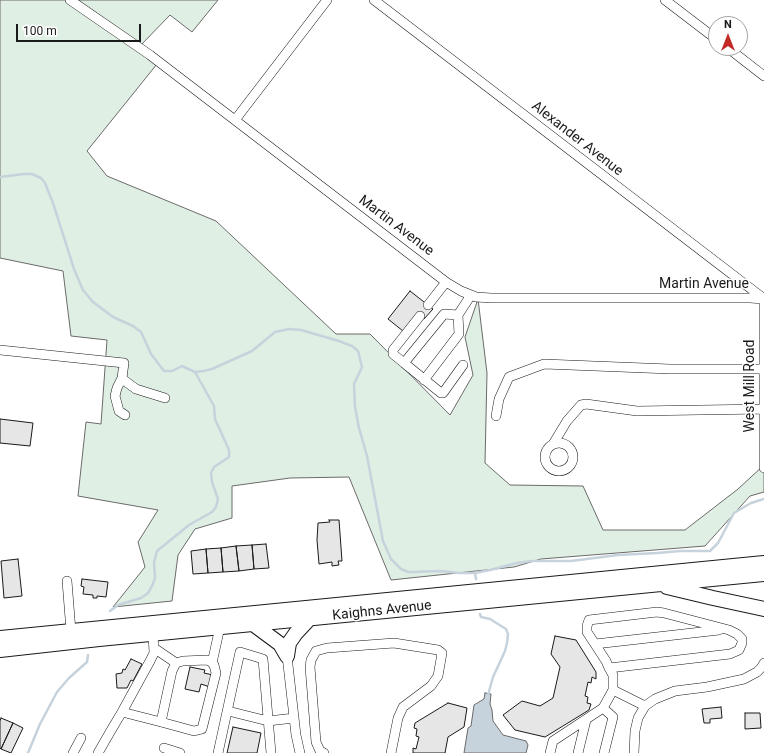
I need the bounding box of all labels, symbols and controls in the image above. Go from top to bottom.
scale bar [18,16,143,42]
north arrow [708,16,748,56]
text: N [724,18,732,31]
text: 100 m [23,24,57,38]
street label: Alexander Avenue [528,98,626,180]
street label: Martin Avenue [355,192,437,260]
street label: Martin Avenue [659,276,749,292]
street label: West Mill Road [742,340,758,432]
street label: Kaighns Avenue [332,597,432,625]

